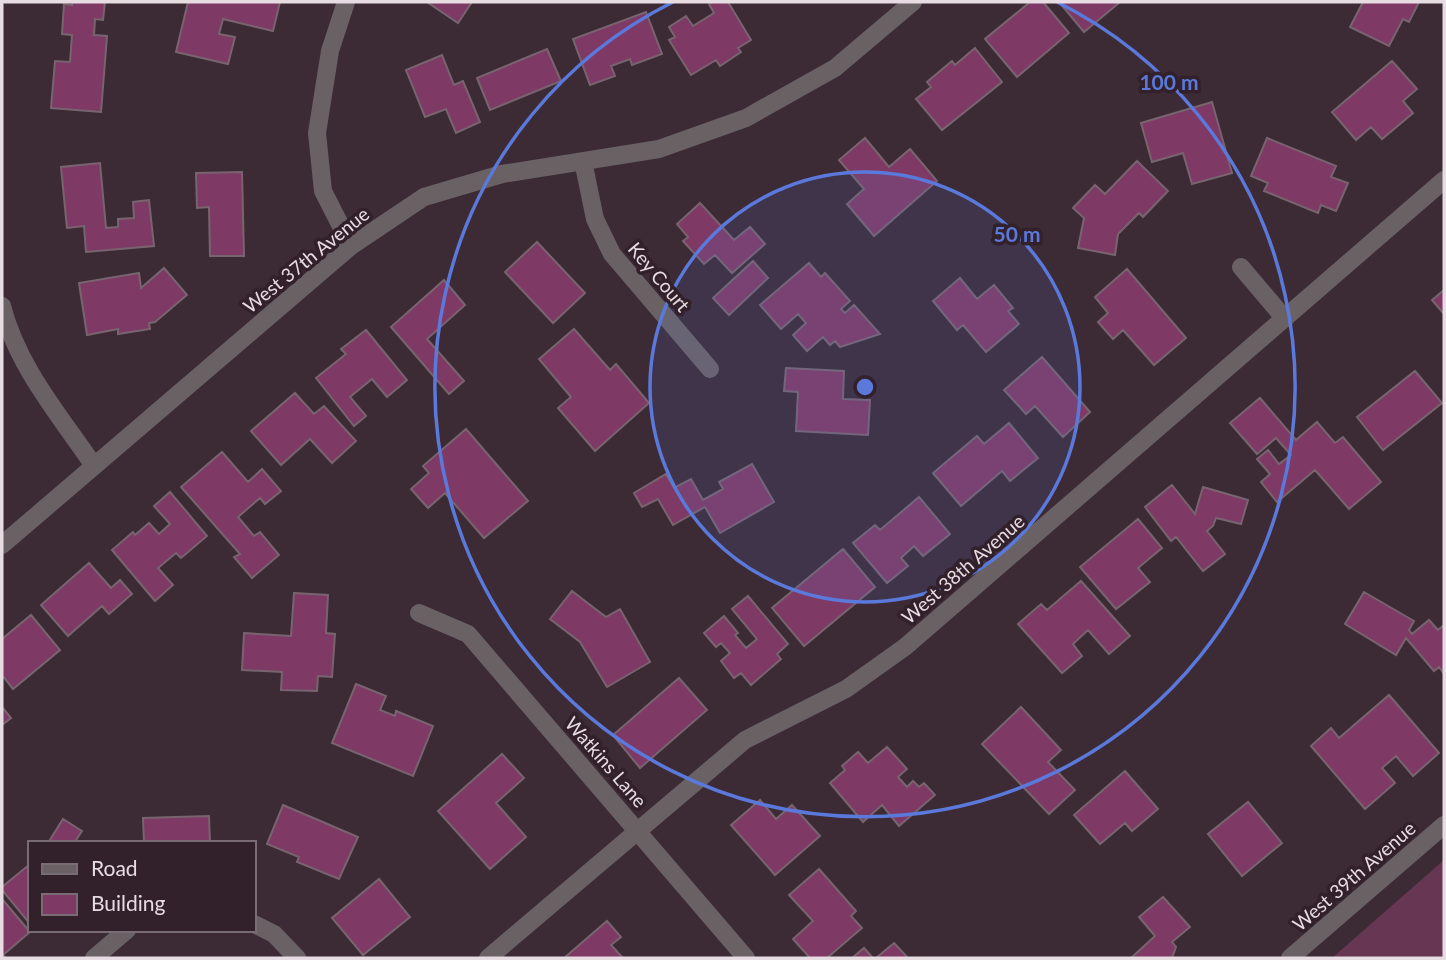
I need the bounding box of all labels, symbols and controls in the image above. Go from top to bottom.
text: 100 m [1139,69,1199,94]
street label: West 37th Avenue [238,202,373,317]
text: 50 m [993,221,1041,246]
street label: Key Court [624,237,695,316]
centre of rings [853,375,877,399]
street label: West 38th Avenue [897,509,1029,628]
street label: Watkins Lane [561,712,652,812]
street label: West 39th Avenue [1288,816,1420,935]
legend [28,841,256,932]
text: Road [91,855,138,880]
text: Building [91,890,166,915]

